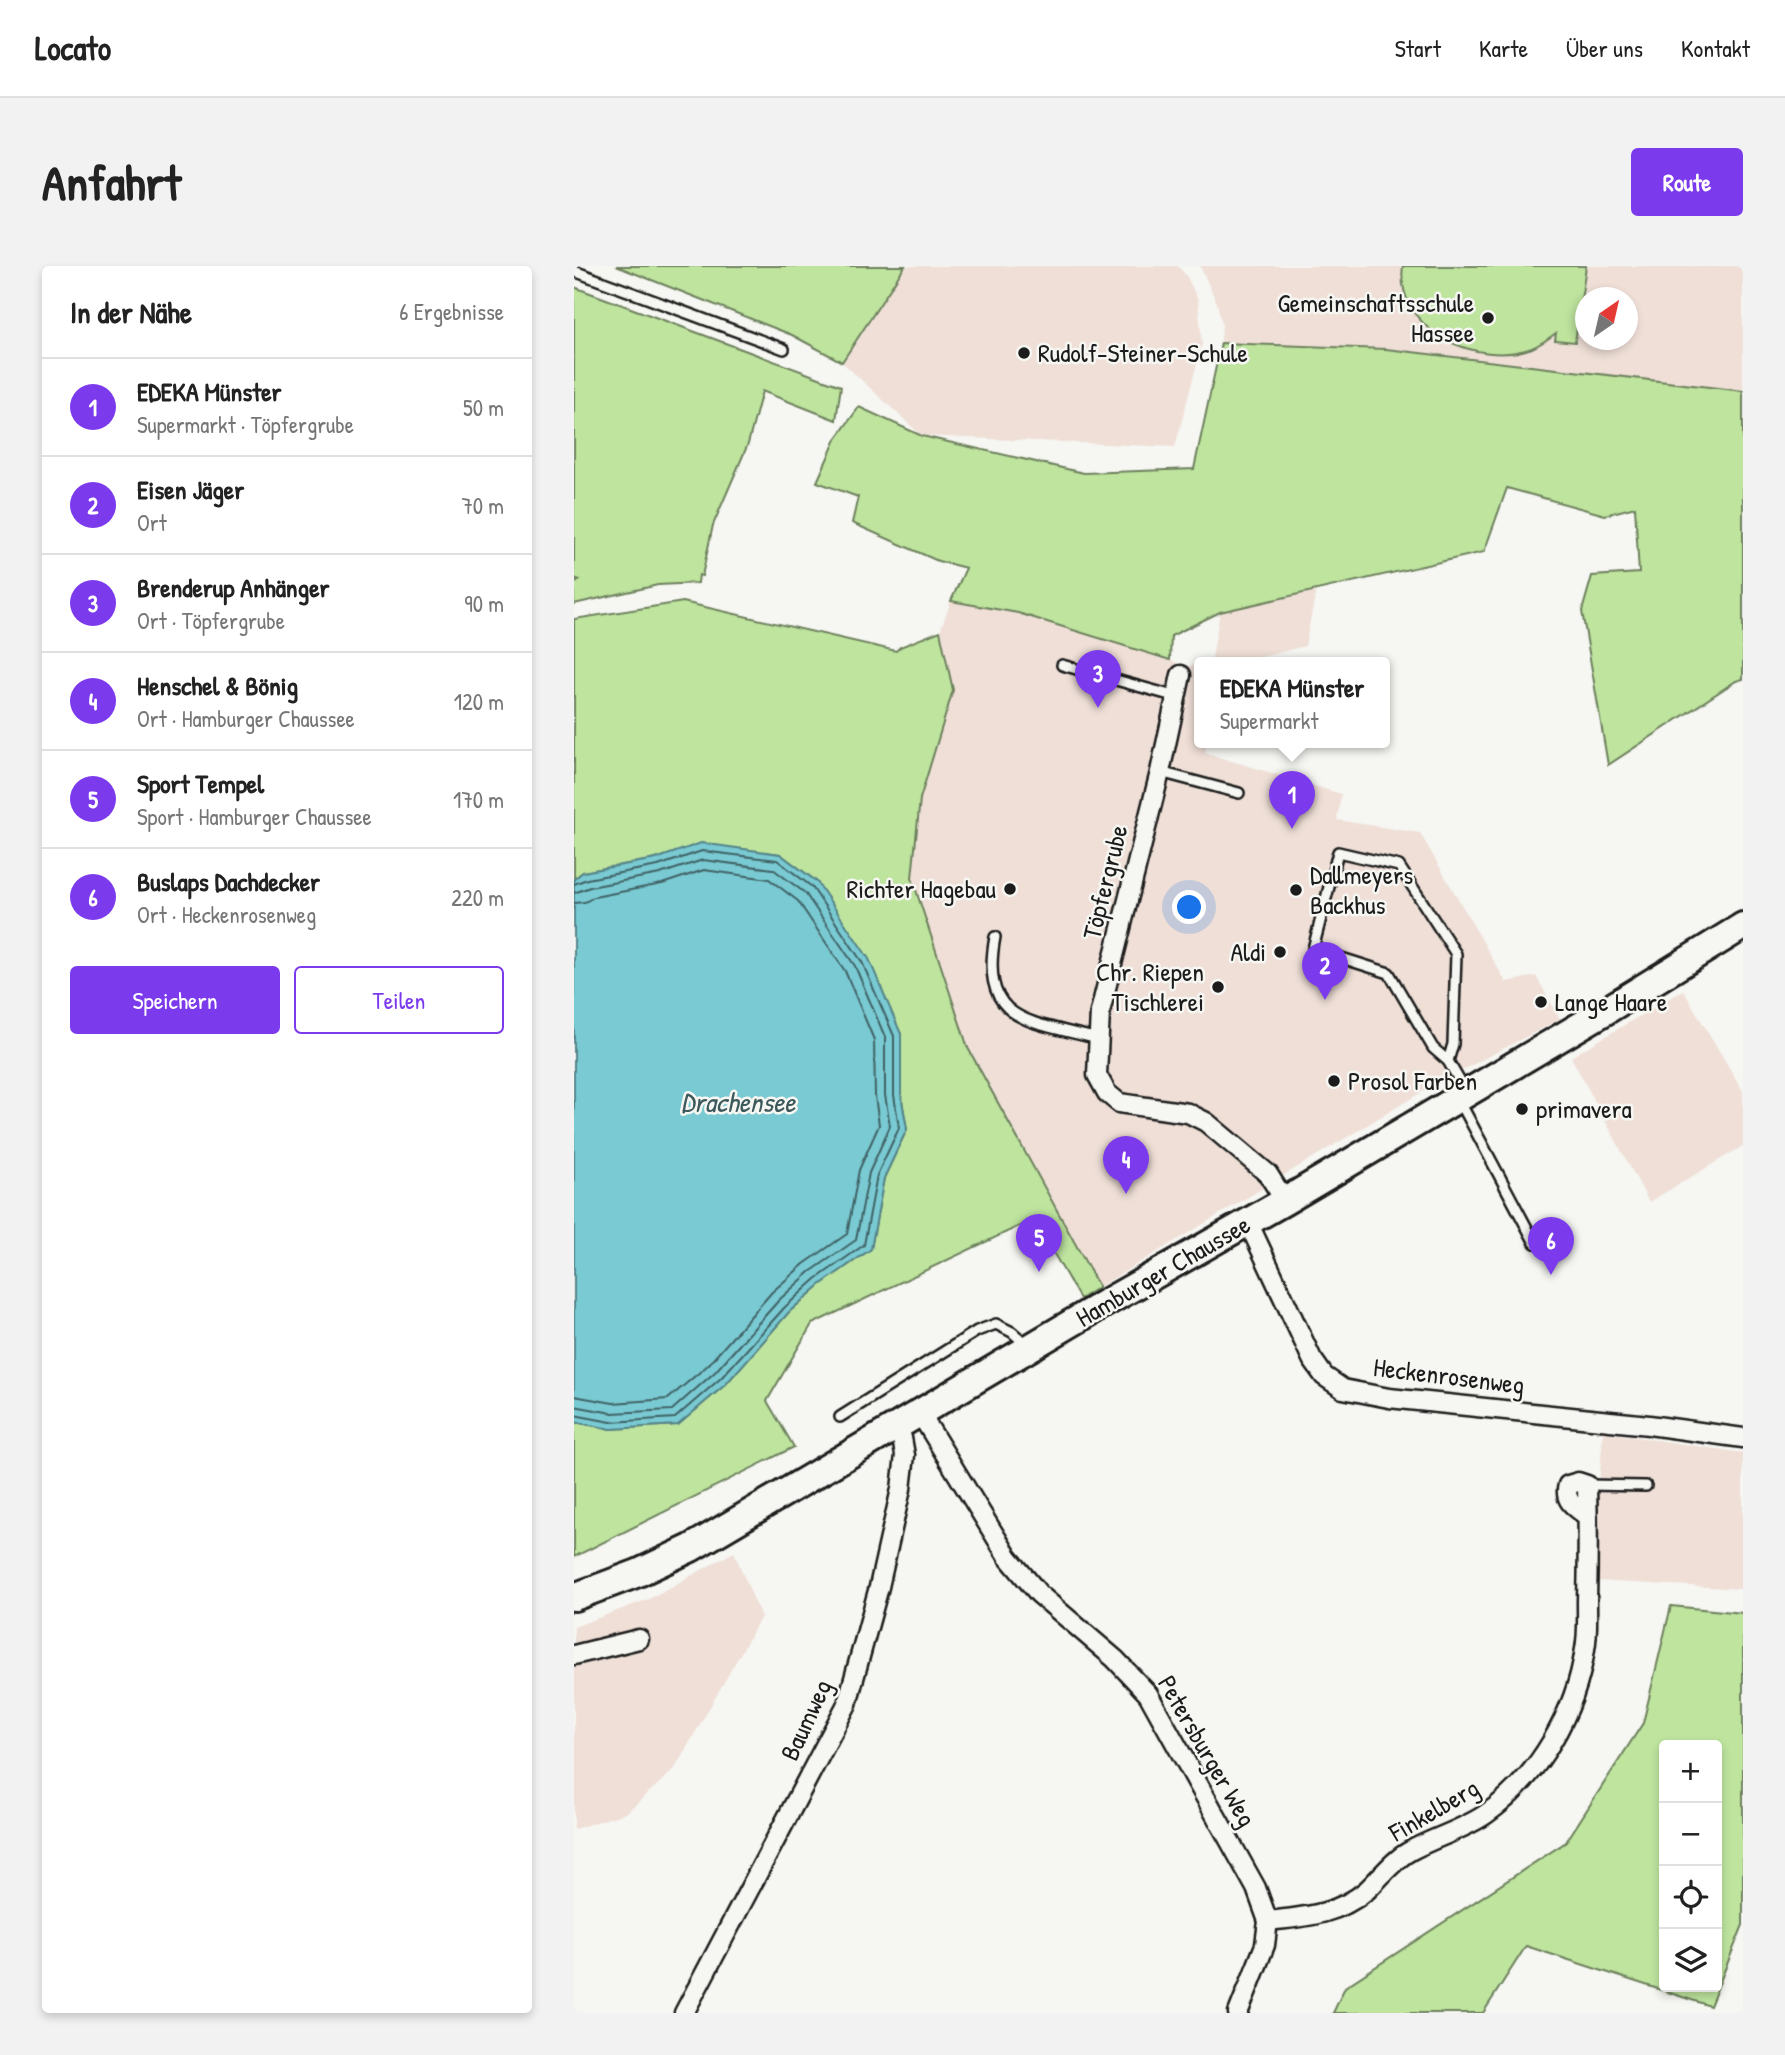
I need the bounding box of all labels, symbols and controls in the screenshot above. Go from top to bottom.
text: Locato [35,26,111,70]
text: Start [1395,32,1441,64]
text: Karte [1479,32,1528,64]
text: Über uns [1566,32,1643,64]
text: Kontakt [1681,32,1750,64]
button: Route [1631,148,1743,216]
text: Anfahrt [42,149,181,215]
place label: Gemeinschaftsschule Hassee [1277,285,1474,350]
north arrow [1575,287,1638,350]
text: In der Nähe [70,292,192,332]
text: 6 Ergebnisse [399,296,504,327]
marker: Gemeinschaftsschule Hassee [1480,310,1496,326]
place label: Rudolf-Steiner-Schule [1038,335,1248,370]
marker: Rudolf-Steiner-Schule [1016,345,1032,361]
text: EDEKA Münster [137,374,282,409]
text: 1 [89,392,97,423]
text: 50 m [463,392,504,423]
text: Supermarkt · Töpfergrube [137,409,354,440]
text: Eisen Jäger [137,472,244,507]
text: 2 [88,490,98,521]
text: 70 m [461,490,504,521]
text: Ort [137,507,167,538]
text: Brenderup Anhänger [137,570,330,605]
text: 3 [88,588,98,619]
text: 90 m [464,588,504,619]
text: Ort · Töpfergrube [137,605,285,636]
pin: 3 [1075,650,1121,708]
popup [1194,657,1390,748]
text: Henschel & Bönig [137,668,298,703]
text: EDEKA Münster [1220,670,1364,705]
text: 4 [89,686,97,717]
text: 120 m [454,686,504,717]
text: Ort · Hamburger Chaussee [137,703,355,734]
text: Supermarkt [1220,705,1318,736]
text: Sport Tempel [137,766,264,801]
pin: 1 [1269,771,1315,829]
text: 5 [88,784,98,815]
text: 170 m [453,784,504,815]
text: Sport · Hamburger Chaussee [137,801,372,832]
street label: Töpfergrube [1073,821,1136,943]
place label: Dallmeyers Backhus [1310,857,1413,922]
text: Buslaps Dachdecker [137,864,320,899]
place label: Richter Hagebau [846,871,996,906]
marker: Richter Hagebau [1002,881,1018,897]
text: 6 [88,882,98,913]
text: 220 m [451,882,504,913]
marker: Dallmeyers Backhus [1288,882,1304,898]
your location [1172,890,1206,924]
text: Ort · Heckenrosenweg [137,899,316,930]
place label: Aldi [1230,934,1266,969]
pin: 2 [1302,942,1348,1000]
marker: Aldi [1272,944,1288,960]
place label: Chr. Riepen Tischlerei [1096,954,1204,1019]
button: Speichern [70,966,280,1034]
button: Teilen [294,966,504,1034]
marker: Chr. Riepen Tischlerei [1210,979,1226,995]
place label: Lange Haare [1555,984,1667,1019]
marker: Lange Haare [1533,994,1549,1010]
place label: Prosol Farben [1348,1063,1477,1098]
marker: Prosol Farben [1326,1073,1342,1089]
water label: Drachensee [681,1083,797,1121]
place label: primavera [1536,1091,1632,1126]
marker: primavera [1514,1101,1530,1117]
pin: 4 [1103,1136,1149,1194]
street label: Hamburger Chaussee [1069,1207,1256,1335]
pin: 5 [1016,1214,1062,1272]
pin: 6 [1528,1217,1574,1275]
street label: Heckenrosenweg [1371,1349,1527,1402]
street label: Petersburger Weg [1150,1669,1265,1833]
street label: Baumweg [772,1674,839,1766]
map controls [1659,1740,1722,1992]
button: + [1659,1740,1722,1803]
street label: Finkelberg [1382,1770,1485,1850]
button: − [1659,1803,1722,1866]
button: locate [1659,1866,1722,1929]
button: layers [1659,1929,1722,1992]

